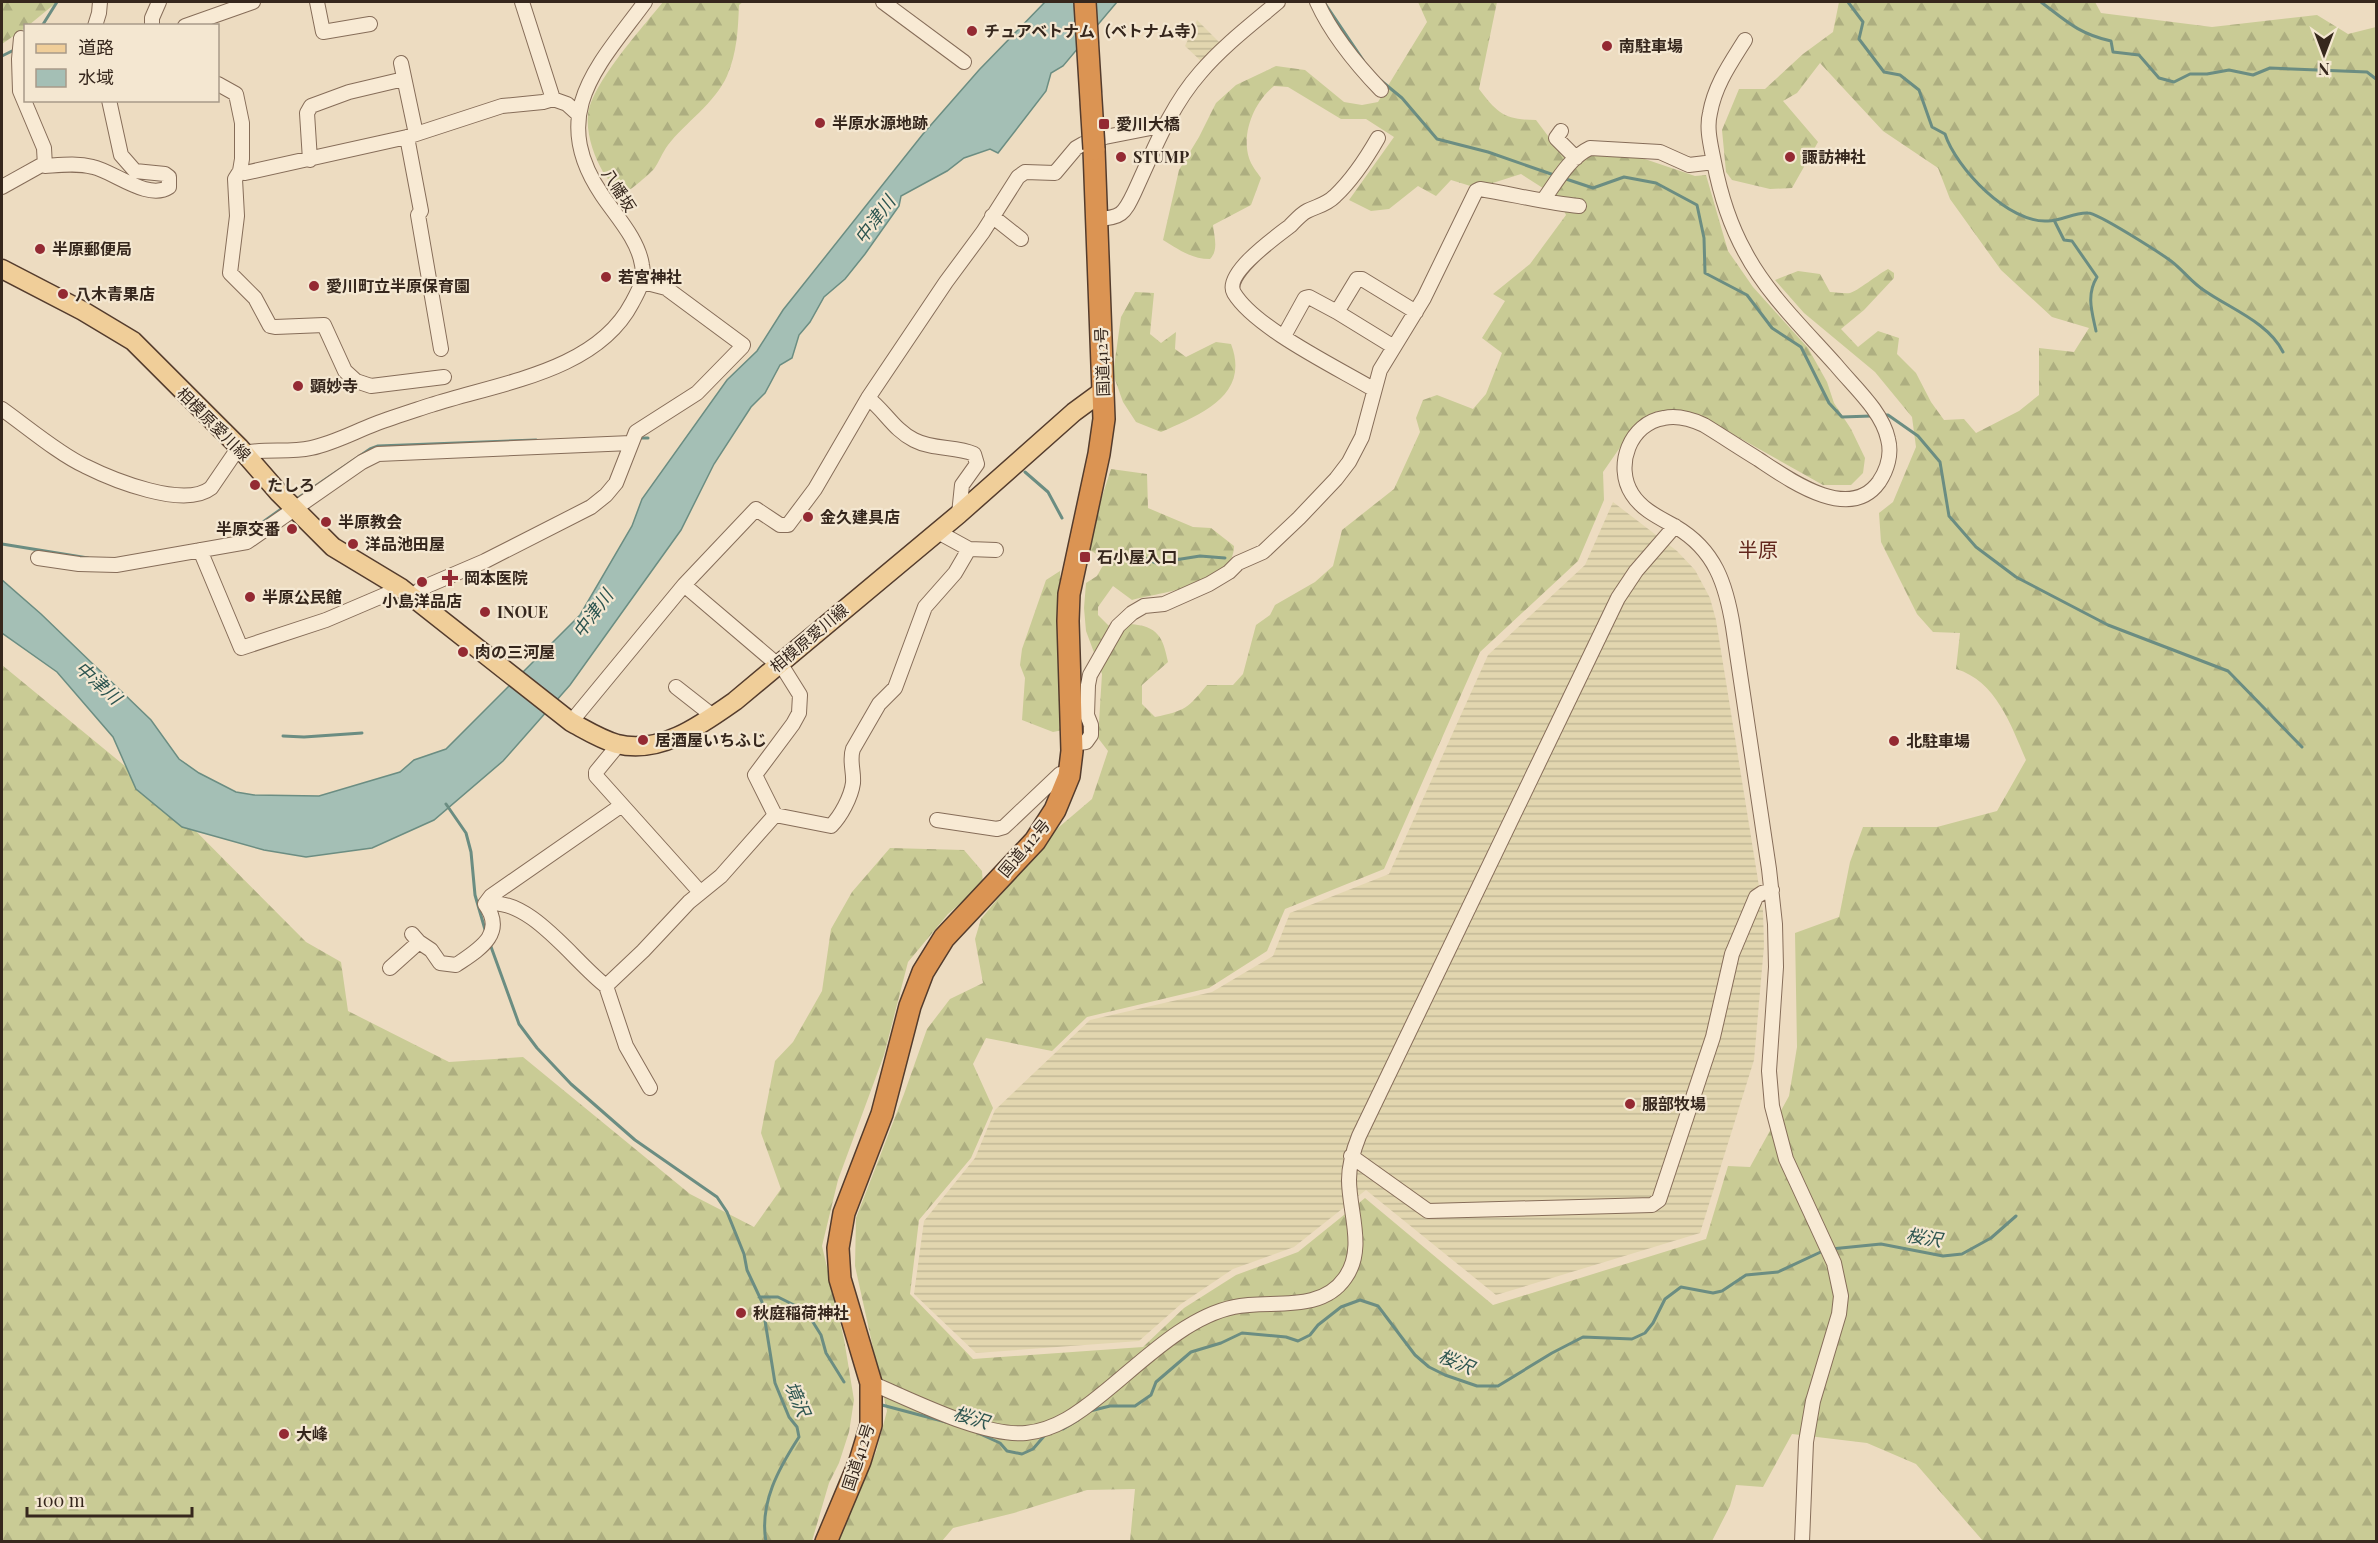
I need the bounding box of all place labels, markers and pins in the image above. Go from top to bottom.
place label: チュアベトナム（ベトナム寺） [984,20,1206,41]
marker: チュアベトナム（ベトナム寺） [965,24,979,38]
place label: 南駐車場 [1619,35,1683,56]
marker: 南駐車場 [1600,39,1614,53]
place label: 半原水源地跡 [832,112,928,133]
place label: 愛川大橋 [1116,113,1180,134]
marker: 半原水源地跡 [813,116,827,130]
marker: 愛川大橋 [1097,117,1111,131]
place label: STUMP [1133,146,1189,167]
place label: 諏訪神社 [1802,146,1866,167]
marker: STUMP [1114,150,1128,164]
marker: 諏訪神社 [1783,150,1797,164]
place label: 半原郵便局 [52,238,132,259]
marker: 半原郵便局 [33,242,47,256]
place label: 若宮神社 [618,266,682,287]
marker: 若宮神社 [599,270,613,284]
place label: 愛川町立半原保育園 [326,275,470,296]
marker: 愛川町立半原保育園 [307,279,321,293]
place label: 八木青果店 [75,283,155,304]
marker: 八木青果店 [56,287,70,301]
place label: 顕妙寺 [310,375,358,396]
marker: 顕妙寺 [291,379,305,393]
place label: たしろ [267,474,315,495]
marker: たしろ [248,478,262,492]
place label: 金久建具店 [820,506,900,527]
marker: 金久建具店 [801,510,815,524]
place label: 半原教会 [338,511,402,532]
marker: 半原教会 [319,515,333,529]
place label: 半原交番 [216,518,280,539]
marker: 半原交番 [285,522,299,536]
place label: 洋品池田屋 [365,533,445,554]
marker: 洋品池田屋 [346,537,360,551]
place label: 石小屋入口 [1097,546,1177,567]
marker: 石小屋入口 [1078,550,1092,564]
place label: 岡本医院 [464,567,528,588]
marker: 岡本医院 [441,569,459,587]
marker: 小島洋品店 [415,575,429,589]
place label: 半原公民館 [262,586,342,607]
marker: 半原公民館 [243,590,257,604]
place label: 小島洋品店 [382,590,462,611]
place label: INOUE [497,601,548,622]
marker: INOUE [478,605,492,619]
place label: 肉の三河屋 [475,641,555,662]
marker: 肉の三河屋 [456,645,470,659]
place label: 居酒屋いちふじ [655,729,767,750]
place label: 北駐車場 [1906,730,1970,751]
marker: 居酒屋いちふじ [636,733,650,747]
marker: 北駐車場 [1887,734,1901,748]
place label: 服部牧場 [1642,1093,1706,1114]
marker: 服部牧場 [1623,1097,1637,1111]
place label: 秋庭稲荷神社 [753,1302,849,1323]
marker: 秋庭稲荷神社 [734,1306,748,1320]
place label: 大峰 [296,1423,328,1444]
marker: 大峰 [277,1427,291,1441]

